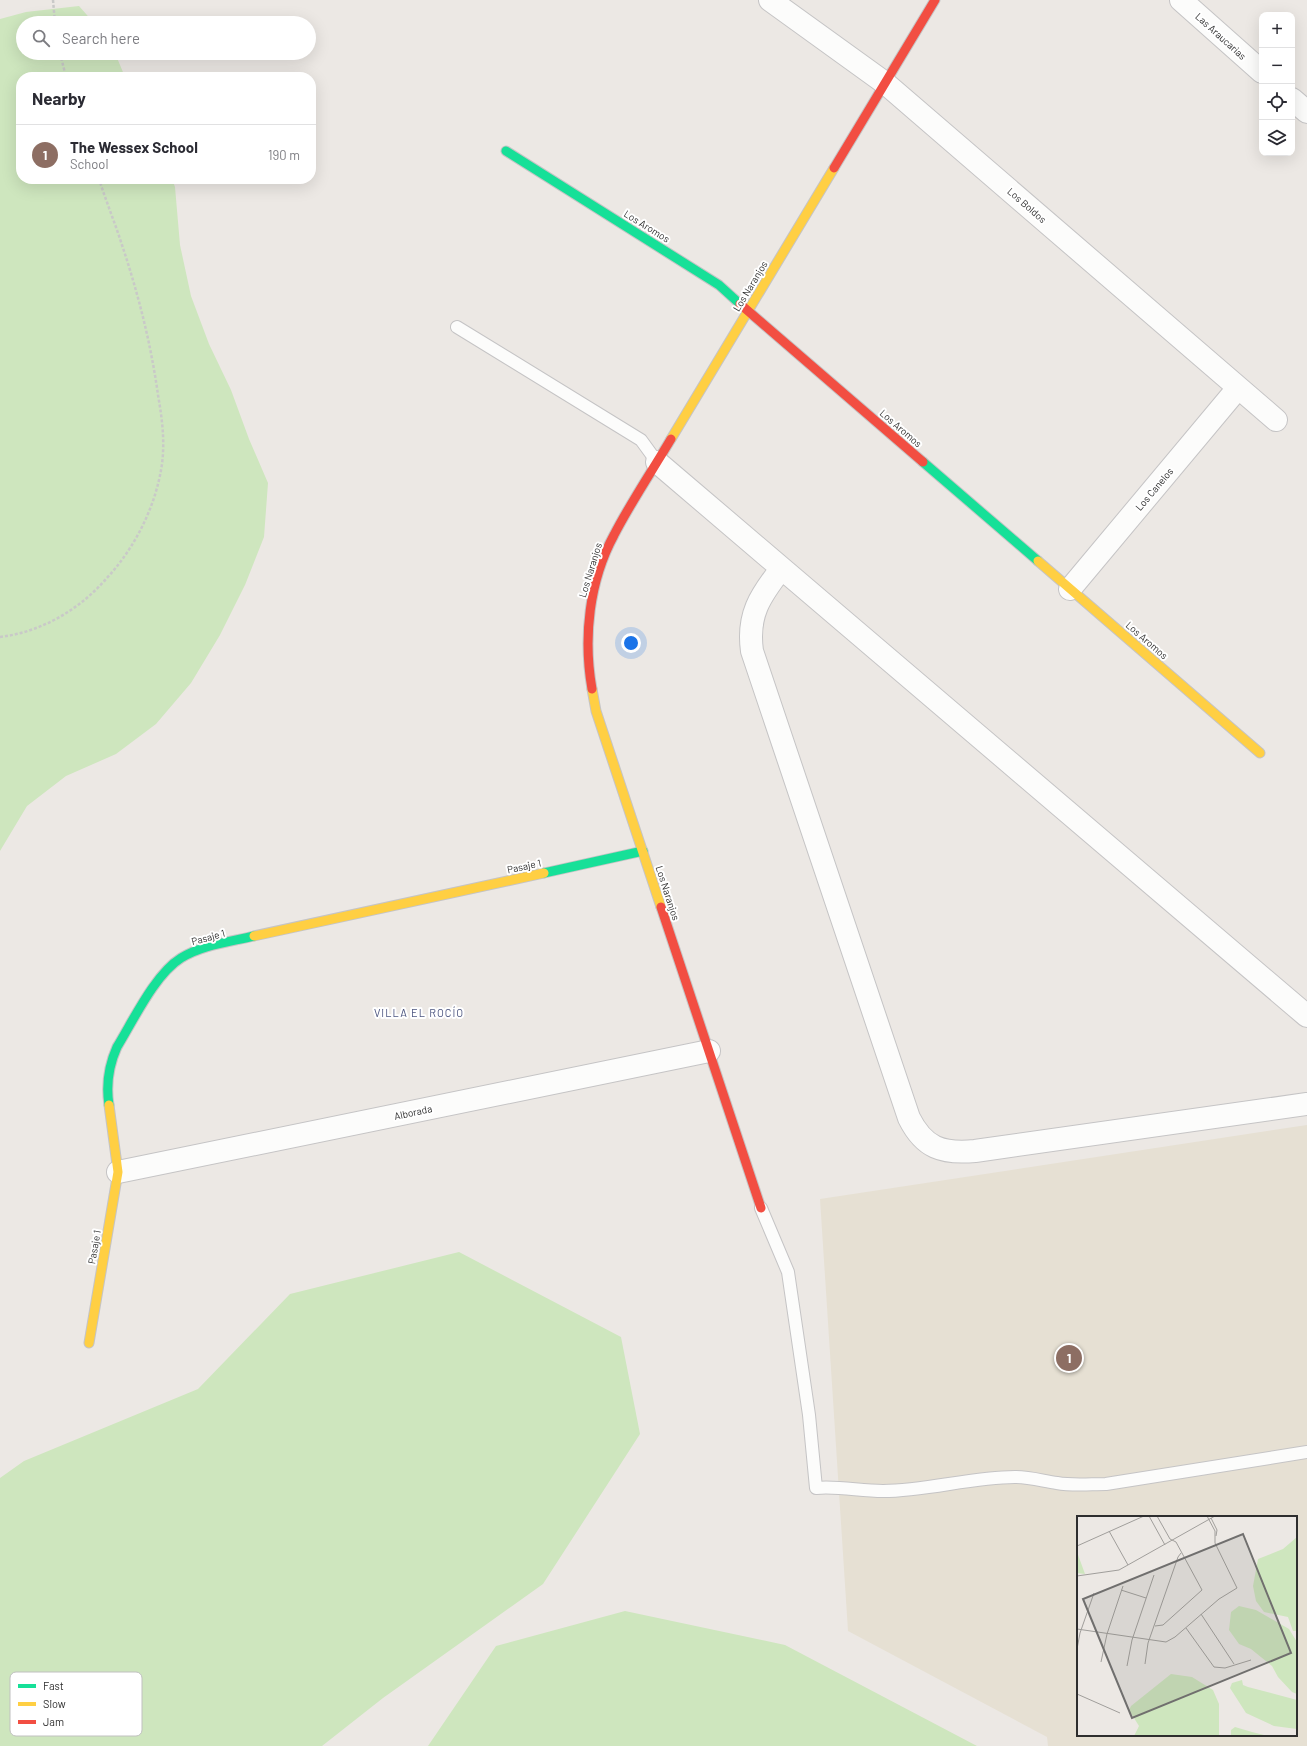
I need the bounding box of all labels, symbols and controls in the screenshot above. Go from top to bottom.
street label: Las Araucarias [1193,10,1249,62]
map controls [1259,12,1295,156]
button: + [1259,12,1295,48]
search box [16,16,316,60]
icon: search [30,27,52,49]
text: Search here [62,29,140,47]
button: − [1259,48,1295,84]
button: locate [1259,84,1295,120]
text: Nearby [32,88,86,108]
button: layers [1259,120,1295,156]
text: The Wessex School [70,138,198,156]
text: 1 [43,147,47,163]
text: 190 m [268,147,300,163]
text: School [70,156,108,172]
street label: Los Boldos [1005,185,1049,225]
street label: Los Aromos [622,207,672,245]
street label: Los Naranjos [730,258,770,313]
street label: Los Aromos [878,407,925,450]
street label: Los Canelos [1133,465,1176,513]
street label: Los Naranjos [576,541,604,599]
street label: Los Aromos [1124,619,1171,662]
your location [621,633,641,653]
street label: Pasaje 1 [506,857,542,875]
street label: Los Naranjos [654,864,683,922]
street label: Pasaje 1 [190,927,226,947]
district label: VILLA EL ROCÍO [374,1006,464,1019]
street label: Alborada [393,1102,433,1122]
street label: Pasaje 1 [85,1229,103,1265]
pin: 1 [1056,1343,1082,1373]
inset map [1077,1516,1297,1736]
legend [10,1672,142,1736]
text: Fast [43,1679,64,1692]
text: Slow [43,1697,66,1710]
text: Jam [43,1715,64,1728]

